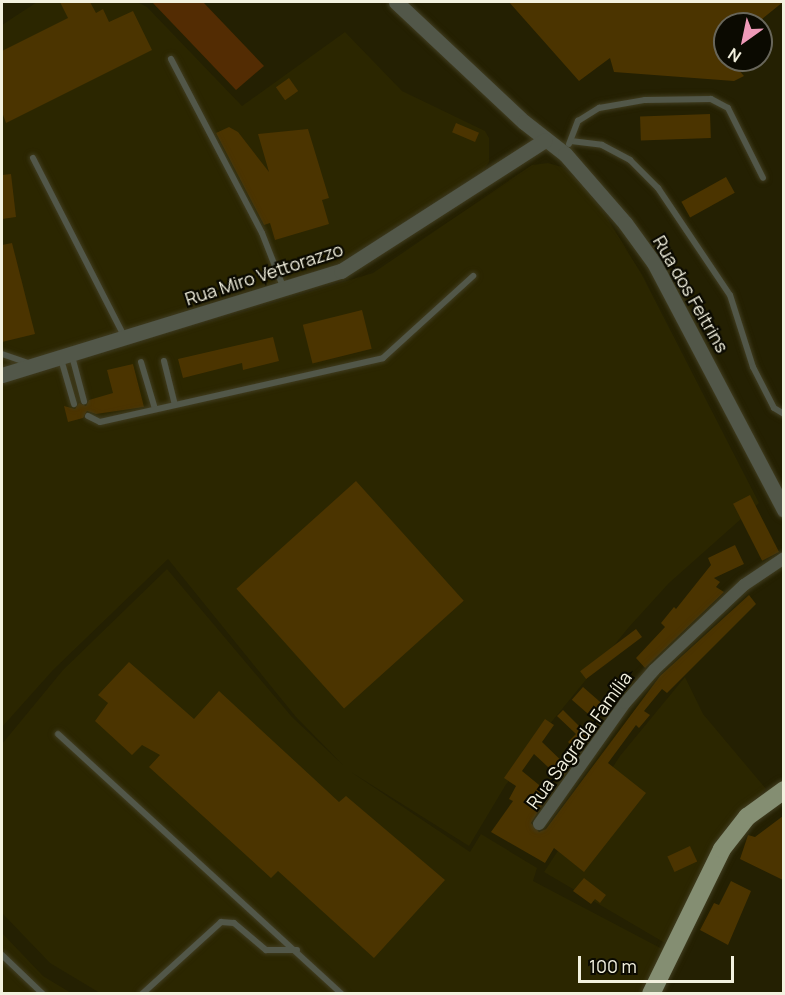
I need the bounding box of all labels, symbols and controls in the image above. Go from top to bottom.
north arrow [713,12,773,72]
text: N [723,43,745,68]
street label: Rua dos Feltrins [649,232,733,356]
street label: Rua Miro Vettorazzo [182,238,346,310]
street label: Rua Sagrada Família [522,667,636,813]
scale bar [581,944,737,982]
text: 100 m [589,954,637,978]

